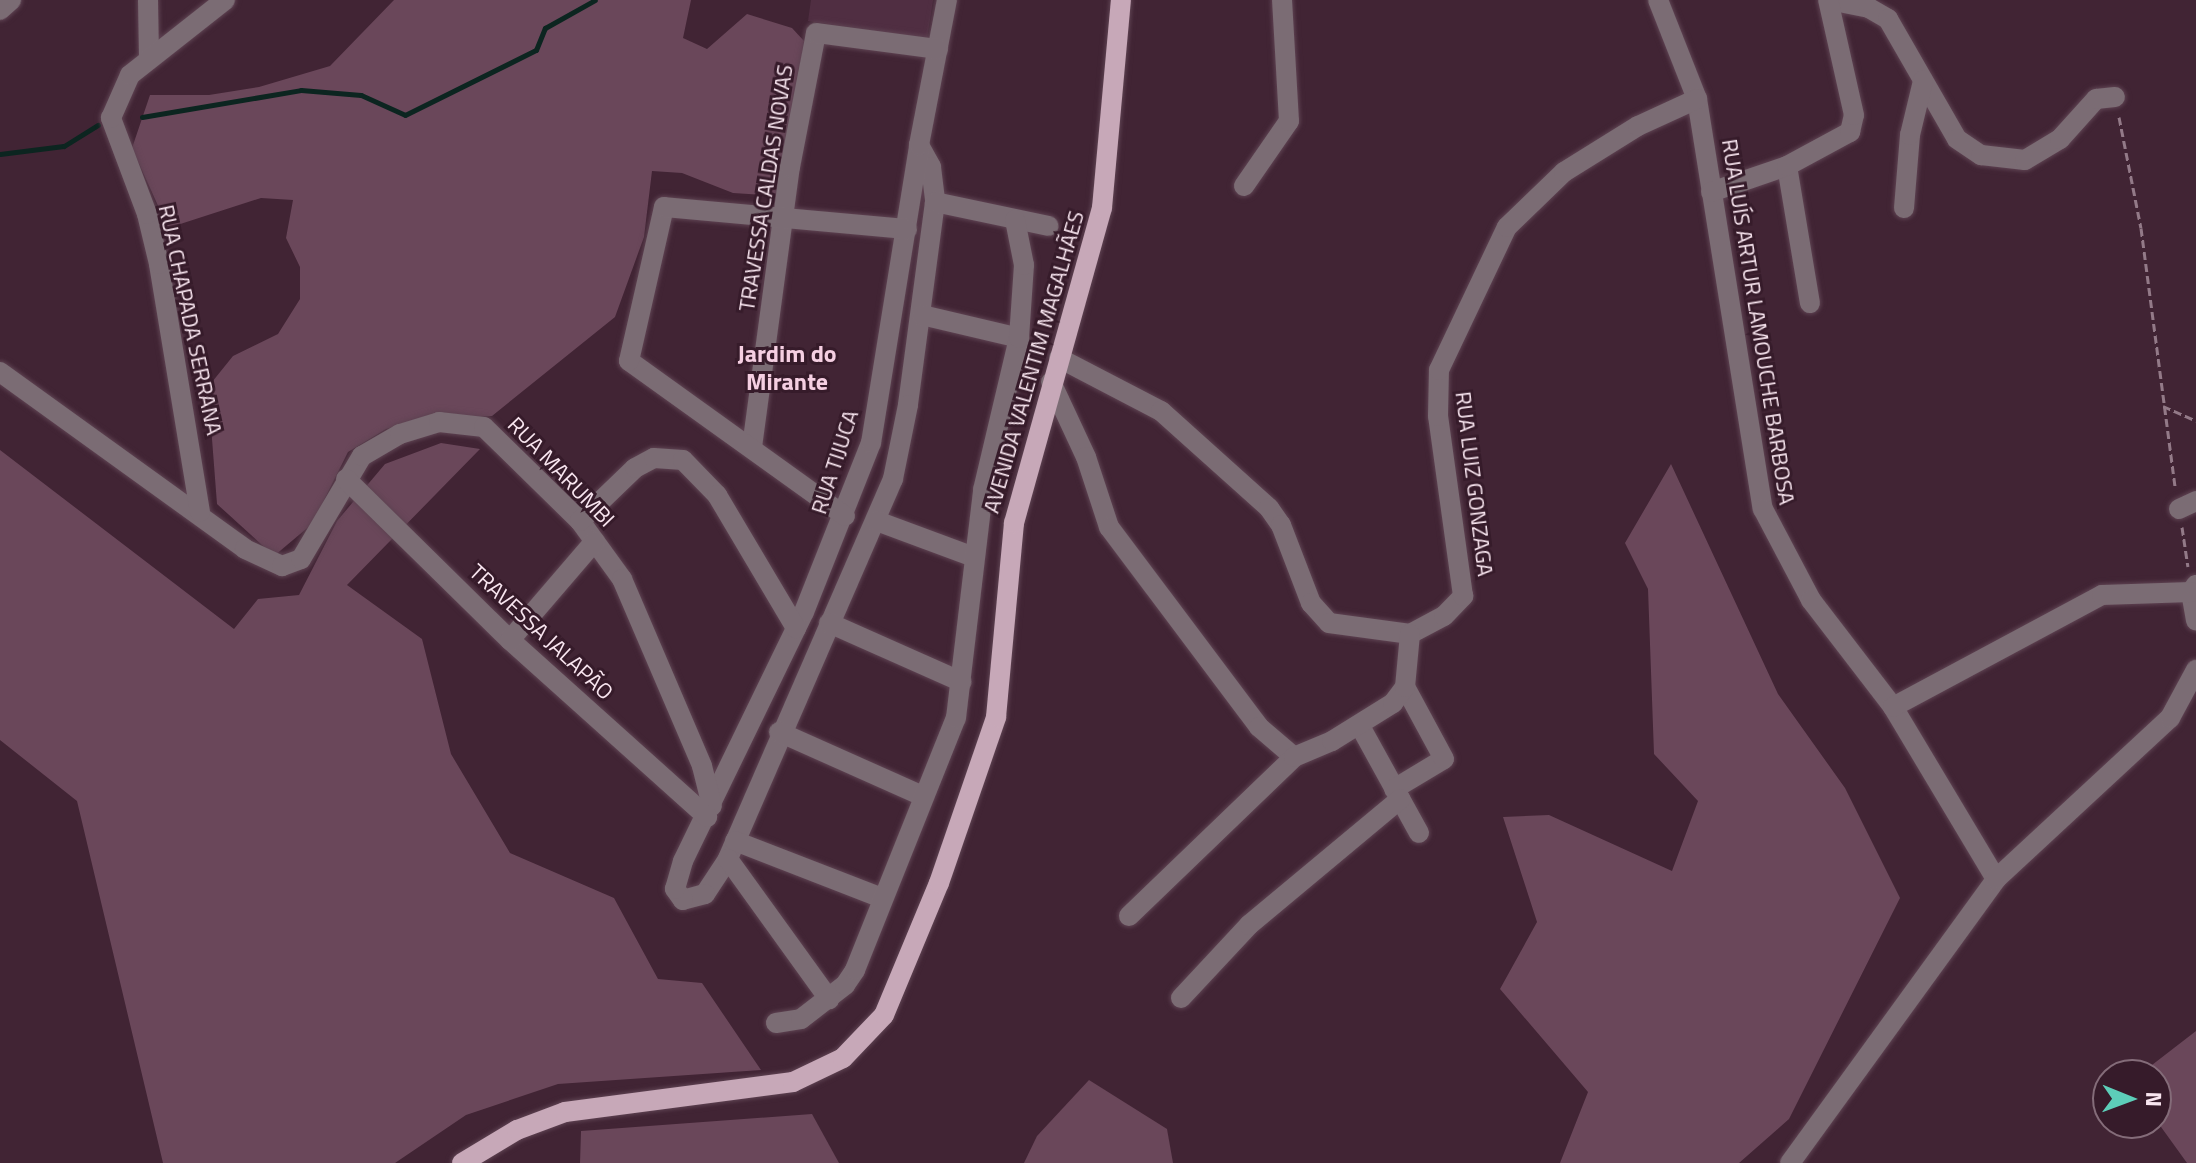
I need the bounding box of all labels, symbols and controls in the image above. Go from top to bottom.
street label: TRAVESSA CALDAS NOVAS [733,63,799,313]
street label: RUA LUÍS ARTUR LAMOUCHE BARBOSA [1716,137,1800,507]
street label: RUA CHAPADA SERRANA [153,202,227,438]
street label: AVENIDA VALENTIM MAGALHÃES [978,208,1090,516]
district label: Jardim do Mirante [737,340,837,396]
street label: RUA LUIZ GONZAGA [1450,390,1498,578]
street label: RUA TIJUCA [806,407,864,517]
street label: RUA MARUMBI [502,412,620,532]
street label: TRAVESSA JALAPÃO [464,559,618,705]
north arrow [2092,1059,2172,1139]
text: N [2137,1091,2171,1107]

